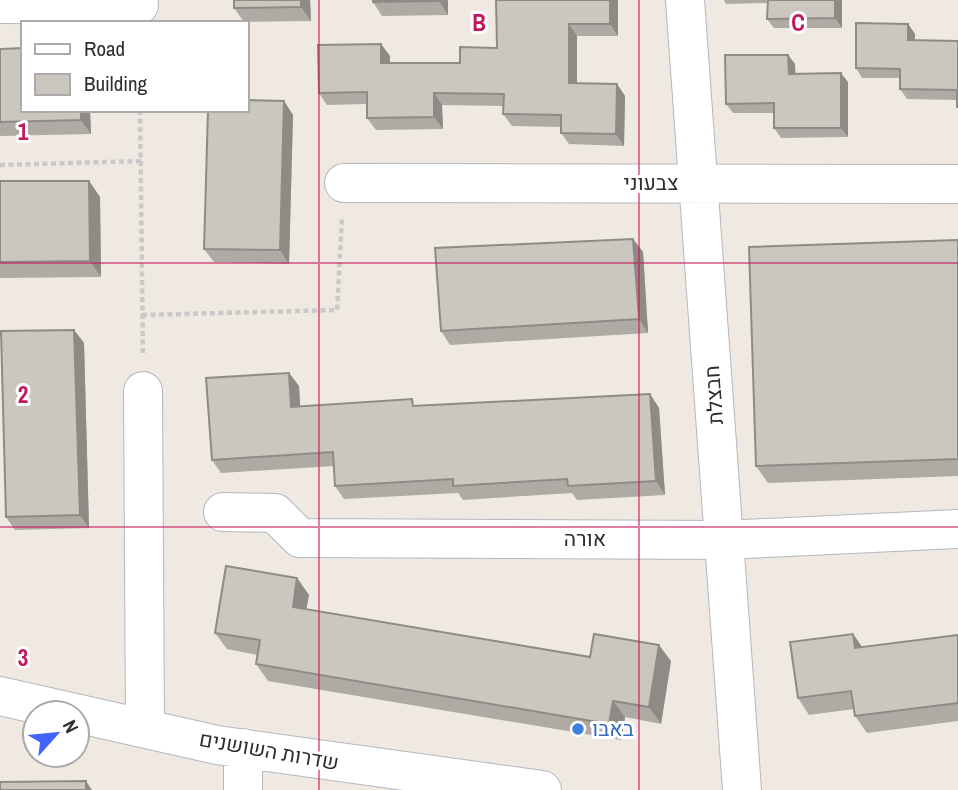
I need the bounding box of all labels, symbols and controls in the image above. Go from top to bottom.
text: B [472,7,486,38]
text: C [791,7,805,38]
legend [21,21,248,112]
text: Road [84,34,125,63]
text: Building [84,69,148,98]
text: 1 [18,116,29,147]
street label: צבעוני [624,168,678,197]
street label: חבצלת [697,365,730,426]
text: 2 [18,379,28,410]
street label: אורה [564,524,606,553]
text: 3 [18,642,28,673]
north arrow [21,699,91,769]
place label: באבו [592,714,634,743]
text: N [57,715,85,737]
marker: באבו [570,721,586,737]
street label: שדרות השושנים [197,724,341,777]

